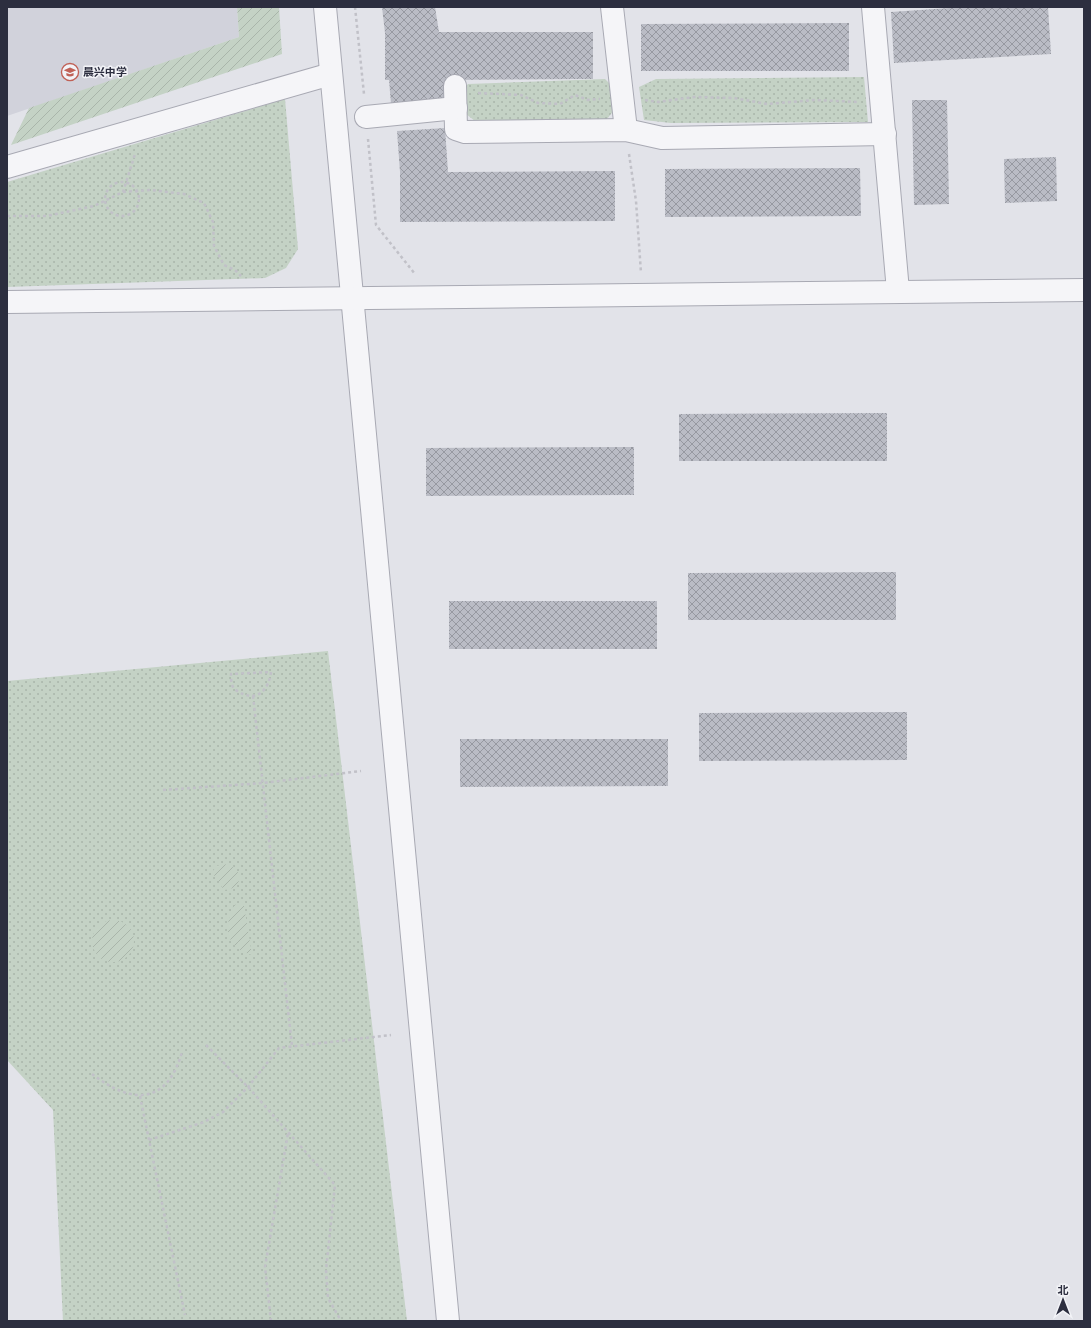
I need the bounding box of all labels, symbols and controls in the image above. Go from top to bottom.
school or university icon: 晨兴中学 [60,62,80,82]
place label: 晨兴中学 [83,66,127,79]
north arrow [1043,1280,1083,1320]
text: 北 [1058,1284,1069,1297]

